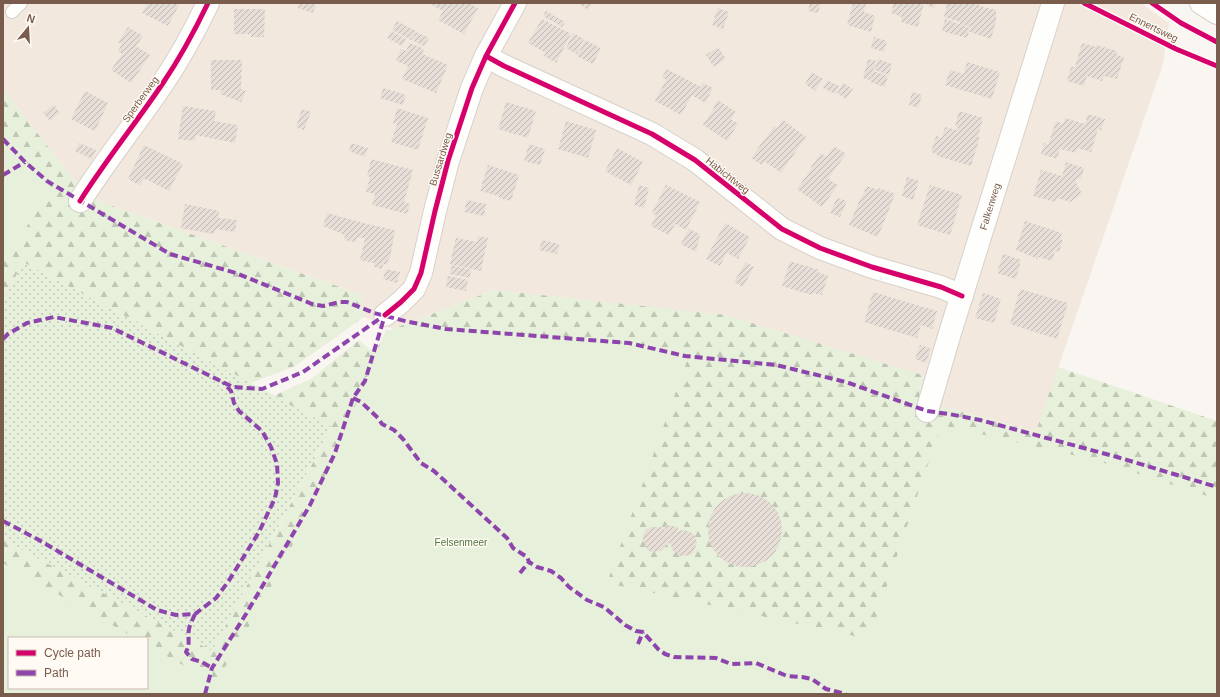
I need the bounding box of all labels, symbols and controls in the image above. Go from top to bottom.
north arrow [8,8,48,48]
street label: Ennertsweg [1128,11,1180,44]
text: N [25,12,37,25]
street label: Sperberweg [120,74,161,124]
street label: Bussardweg [427,131,454,187]
street label: Habichtweg [704,155,752,196]
street label: Falkenweg [978,182,1002,231]
park label: Felsenmeer [435,537,488,548]
legend [8,637,148,689]
text: Cycle path [44,646,101,660]
text: Path [44,666,69,680]

